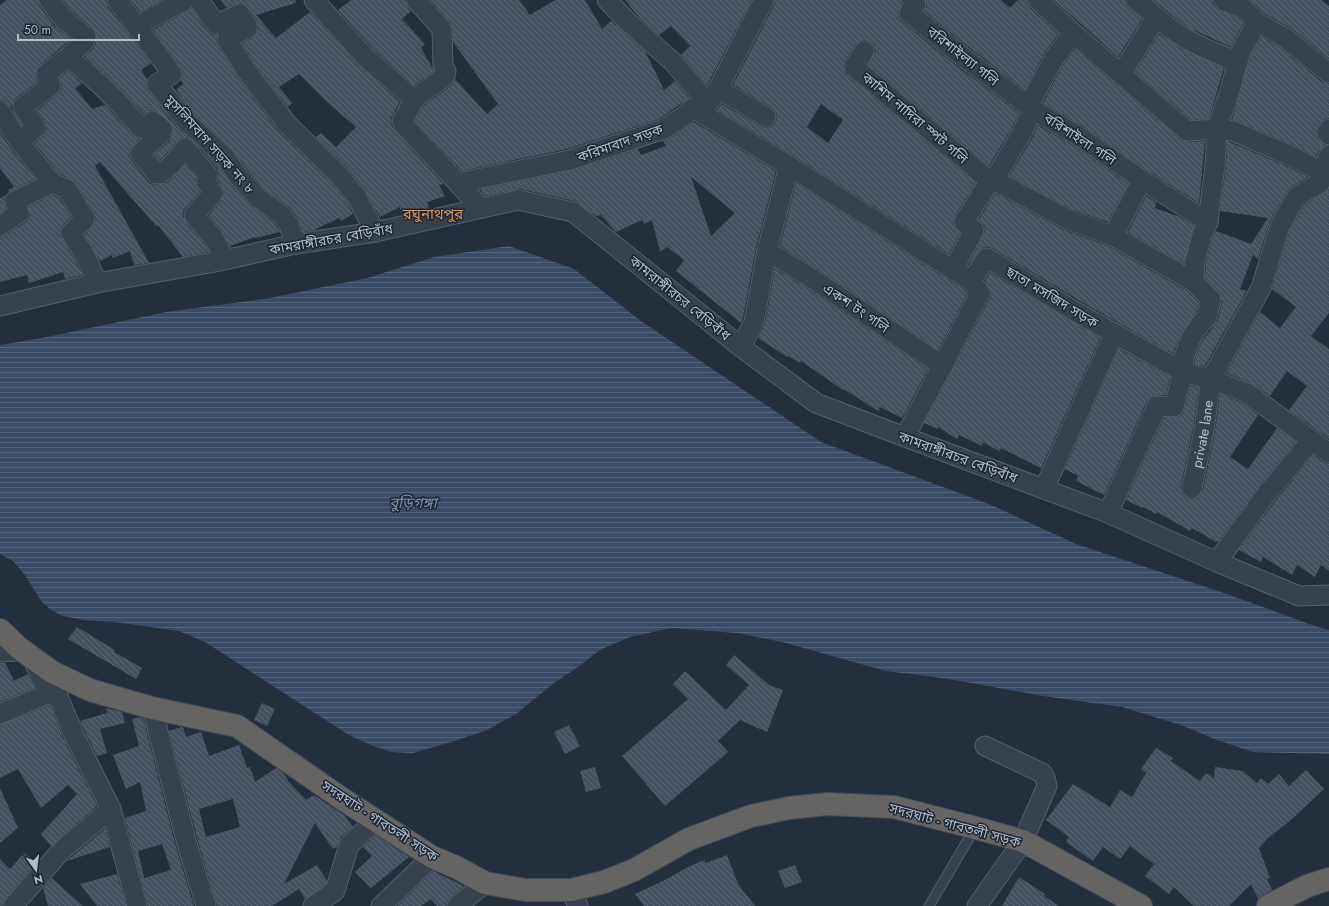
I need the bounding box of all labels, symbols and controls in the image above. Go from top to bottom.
scale bar [18,16,139,42]
text: 50 m [24,21,51,39]
street label: বরিশাইল্যা গলি [922,21,1004,91]
street label: কাশিম নাদিরা স্পট গলি [857,67,973,169]
street label: মুসলিমবাগ সড়ক নং ৮ [160,90,260,198]
street label: বরিশাইলা গলি [1039,108,1121,170]
street label: করিমাবাদ সড়ক [573,119,666,167]
district label: রঘুনাথপুর [402,203,464,225]
street label: কামরাঙ্গীরচর বেড়িবাঁধ [267,218,395,260]
street label: কামরাঙ্গীরচর বেড়িবাঁধ [624,250,735,345]
street label: ছাতা মসজিদ সড়ক [1001,261,1103,333]
street label: একশ টং গলি [819,278,894,338]
street label: private lane [1186,399,1218,470]
street label: কামরাঙ্গীরচর বেড়িবাঁধ [895,426,1021,488]
water label: বুড়িগঙ্গা [389,492,440,514]
street label: সদরঘাট - গাবতলী সড়ক [317,775,443,867]
street label: সদরঘাট - গাবতলী সড়ক [886,798,1024,852]
north arrow [16,850,56,890]
text: N [32,871,45,889]

